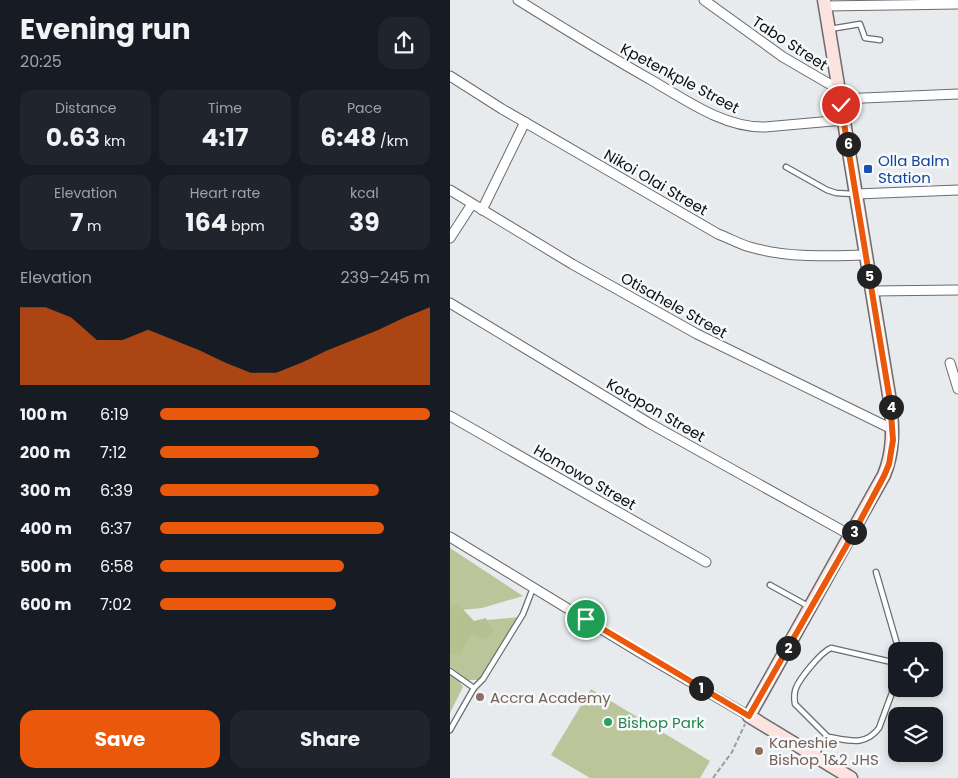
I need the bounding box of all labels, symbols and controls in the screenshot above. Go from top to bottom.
text: Evening run [20,10,191,49]
street label: Tabo Street [748,11,832,75]
button: share [378,17,430,69]
street label: Kpetenkple Street [617,38,743,118]
text: 20:25 [20,50,62,73]
pin [820,84,862,126]
icon: check [827,91,855,119]
text: Distance [55,98,116,118]
text: Time [208,98,242,118]
text: Pace [347,98,382,118]
text: 0.63 [46,120,100,155]
text: 4:17 [202,120,248,155]
text: 6:48 [320,120,376,155]
text: km [100,131,126,151]
text: /km [376,131,408,151]
pin: 6 [836,132,860,156]
text: 6 [844,134,853,154]
street label: Nikoi Olai Street [600,144,712,220]
place label: Olla Balm Station [878,150,950,188]
marker: Olla Balm Station [862,163,874,175]
text: Elevation [54,183,117,203]
text: Heart rate [190,183,260,203]
text: kcal [350,183,379,203]
text: 7 [70,205,83,240]
text: 164 [185,205,228,240]
text: 39 [349,205,380,240]
text: m [83,216,101,236]
text: bpm [228,216,265,236]
pin: 5 [856,264,882,288]
text: Elevation [20,266,92,289]
text: 239–245 m [340,266,430,289]
text: 5 [865,266,874,286]
street label: Otisahele Street [617,267,731,343]
street label: Kotopon Street [603,373,709,447]
pin: 4 [878,394,904,420]
text: 4 [887,397,896,417]
text: 100 m [20,403,67,426]
text: 6:19 [100,403,129,426]
street label: Homowo Street [530,439,640,515]
text: 200 m [20,441,70,464]
text: 7:12 [100,441,126,464]
text: 300 m [20,479,71,502]
text: 6:39 [100,479,133,502]
text: 400 m [20,517,72,540]
text: 6:37 [100,517,132,540]
pin: 3 [842,520,866,544]
text: 3 [850,522,859,542]
text: 500 m [20,555,72,578]
text: 6:58 [100,555,134,578]
text: 600 m [20,593,71,616]
text: 7:02 [100,593,131,616]
pin [565,598,607,640]
icon: arrive [572,605,600,633]
pin: 2 [776,636,800,660]
text: 2 [785,638,793,658]
map controls [888,642,943,762]
button: locate [888,642,943,697]
pin: 1 [688,676,714,700]
text: 1 [699,678,704,698]
place label: Accra Academy [490,687,611,708]
marker: Accra Academy [474,691,486,703]
button: layers [888,707,943,762]
button: Save [20,710,220,768]
button: Share [230,710,430,768]
place label: Bishop Park [618,712,704,733]
marker: Bishop Park [602,716,614,728]
place label: Kaneshie Bishop 1&2 JHS [769,732,879,770]
marker: Kaneshie Bishop 1&2 JHS [753,745,765,757]

